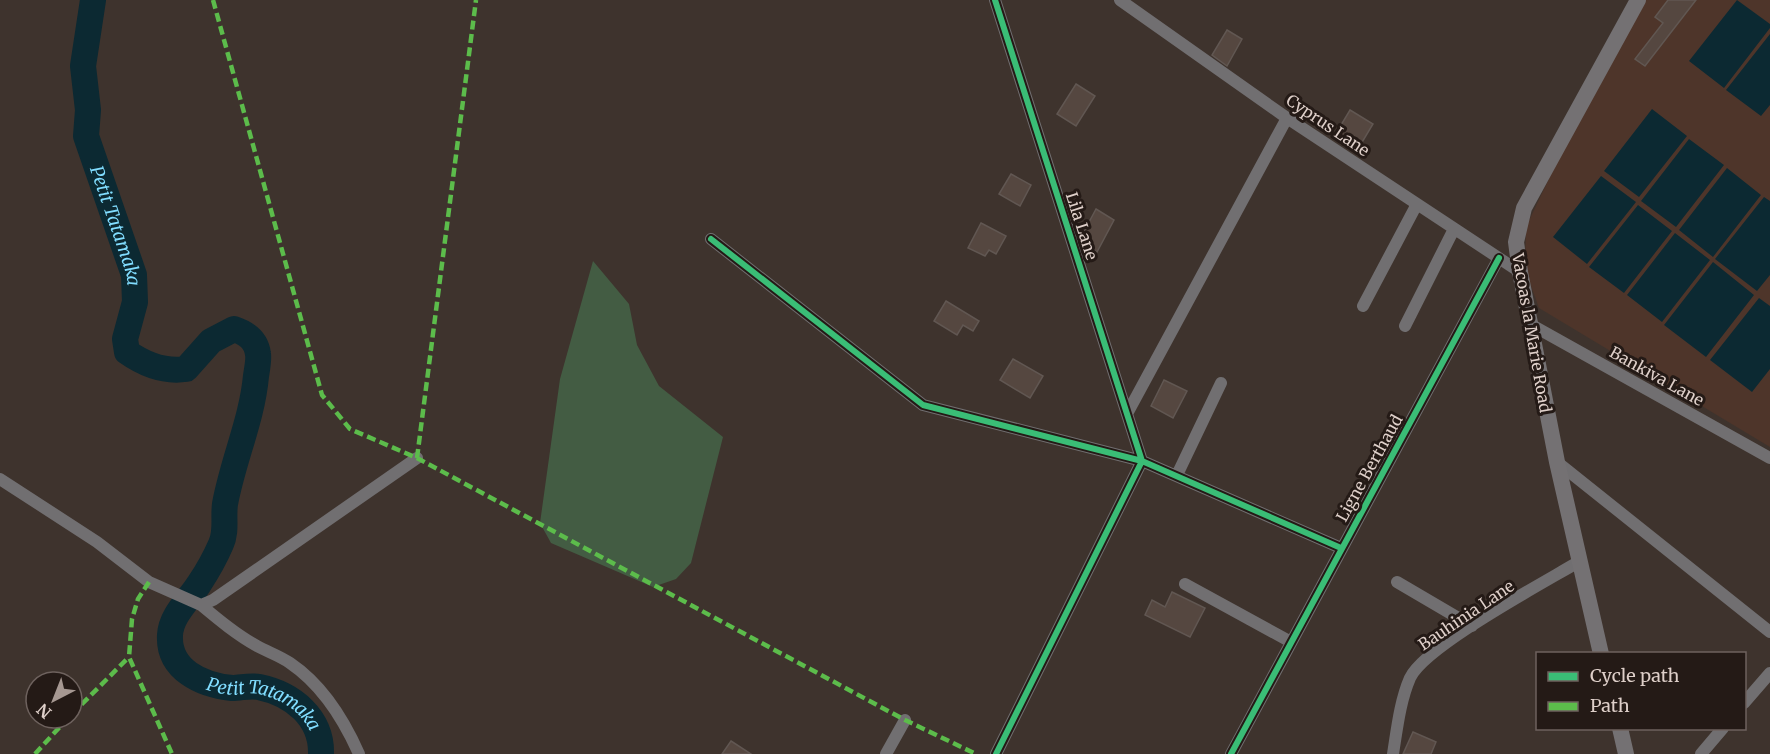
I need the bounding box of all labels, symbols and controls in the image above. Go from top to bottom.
street label: Cyprus Lane [1283,90,1373,160]
water label: Petit Tatamaka [86,162,146,286]
street label: Lila Lane [1062,190,1102,262]
street label: Vacoas la Marie Road [1508,251,1556,415]
street label: Bankiva Lane [1606,342,1708,410]
street label: Ligne Berthaud [1331,411,1407,525]
street label: Bauhinia Lane [1414,576,1518,654]
legend [1536,652,1746,730]
text: Cycle path [1590,664,1680,687]
north arrow [24,670,84,730]
water label: Petit Tatamaka [204,672,327,734]
text: Path [1590,694,1630,717]
text: N [32,699,55,723]

